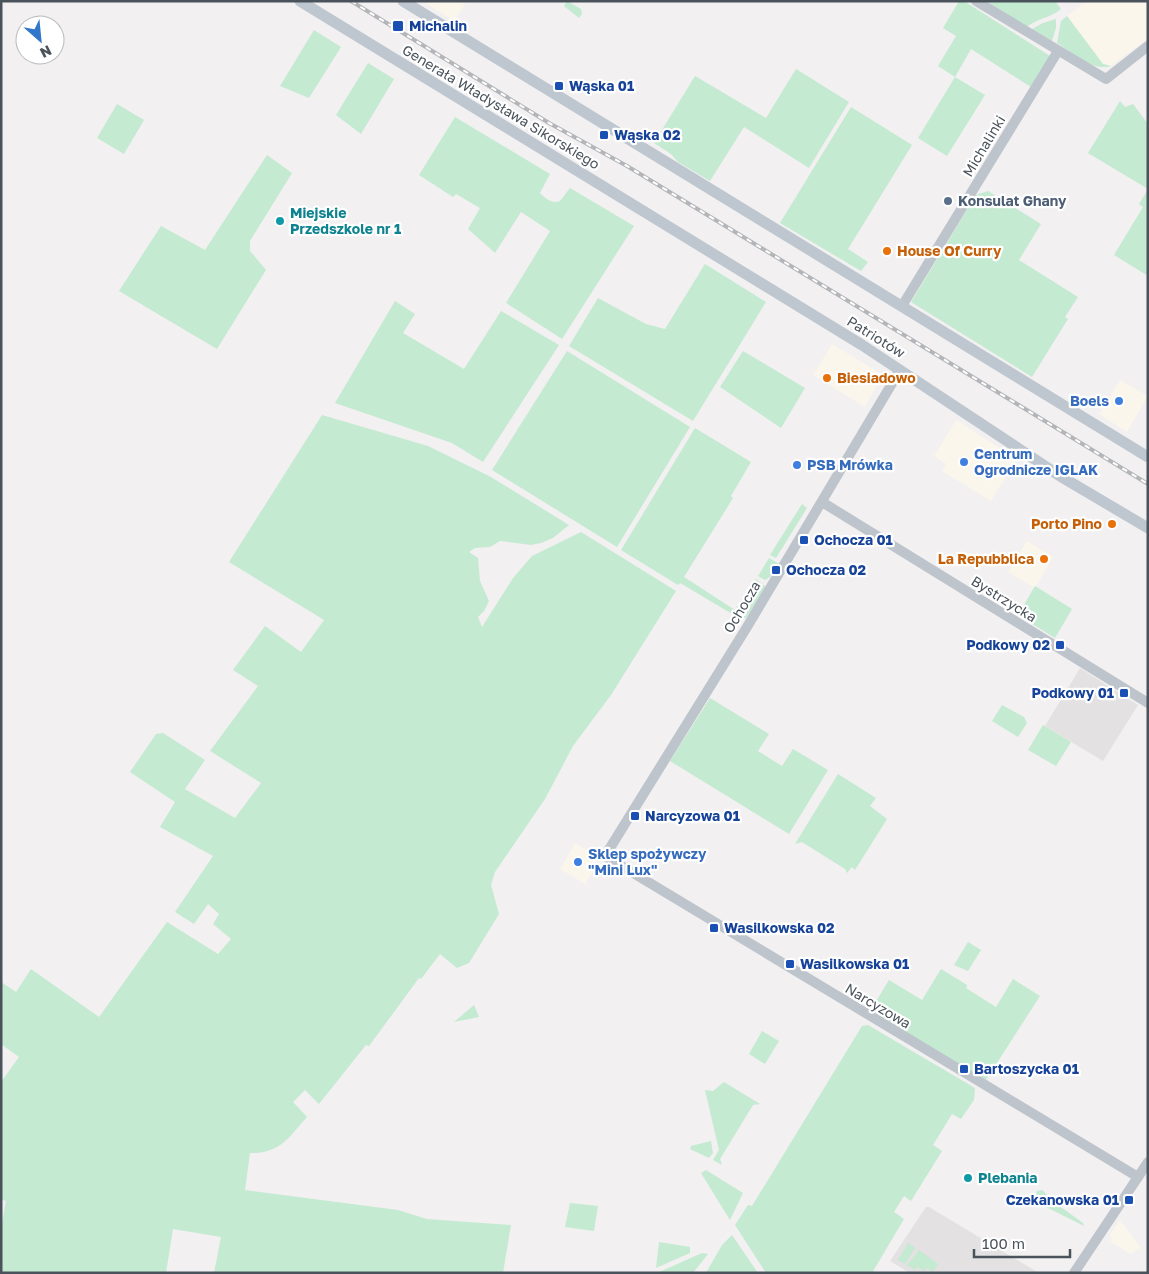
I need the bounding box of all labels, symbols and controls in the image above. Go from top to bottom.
north arrow [15,15,65,65]
place label: Michalin [409,17,467,34]
marker: Michalin [391,19,405,33]
street label: Generała Władysława Sikorskiego [399,41,603,172]
text: N [38,42,55,62]
place label: Wąska 01 [569,77,634,94]
marker: Wąska 01 [553,80,565,92]
street label: Michalinki [959,112,1008,179]
place label: Wąska 02 [614,126,681,143]
marker: Wąska 02 [598,129,610,141]
place label: Konsulat Ghany [958,192,1067,209]
marker: Konsulat Ghany [942,195,954,207]
place label: Miejskie Przedszkole nr 1 [290,204,401,237]
marker: Miejskie Przedszkole nr 1 [274,215,286,227]
place label: House Of Curry [897,242,1002,259]
marker: House Of Curry [881,245,893,257]
street label: Patriotów [844,312,908,361]
place label: Biesiadowo [837,369,916,386]
marker: Biesiadowo [821,372,833,384]
place label: Boels [1070,392,1109,409]
marker: Boels [1113,395,1125,407]
place label: Centrum Ogrodnicze IGLAK [974,445,1098,478]
place label: PSB Mrówka [807,456,893,473]
marker: Centrum Ogrodnicze IGLAK [958,456,970,468]
marker: PSB Mrówka [791,459,803,471]
place label: Porto Pino [1031,515,1102,532]
marker: Porto Pino [1106,518,1118,530]
place label: Ochocza 01 [814,531,893,548]
marker: Ochocza 01 [798,534,810,546]
place label: La Repubblica [938,550,1034,567]
marker: La Repubblica [1038,553,1050,565]
place label: Ochocza 02 [786,561,867,578]
marker: Ochocza 02 [770,564,782,576]
street label: Bystrzycka [968,572,1040,625]
street label: Ochocza [719,578,764,636]
place label: Podkowy 02 [966,636,1050,653]
marker: Podkowy 02 [1054,639,1066,651]
place label: Podkowy 01 [1031,684,1114,701]
marker: Podkowy 01 [1118,687,1130,699]
place label: Narcyzowa 01 [645,807,740,824]
marker: Narcyzowa 01 [629,810,641,822]
place label: Sklep spożywczy "Mini Lux" [588,845,707,878]
marker: Sklep spożywczy "Mini Lux" [572,856,584,868]
place label: Wasilkowska 02 [724,919,835,936]
marker: Wasilkowska 02 [708,922,720,934]
place label: Wasilkowska 01 [800,955,909,972]
marker: Wasilkowska 01 [784,958,796,970]
street label: Narcyzowa [842,979,914,1032]
place label: Bartoszycka 01 [974,1060,1079,1077]
marker: Bartoszycka 01 [958,1063,970,1075]
place label: Plebania [978,1169,1037,1186]
marker: Plebania [962,1172,974,1184]
place label: Czekanowska 01 [1006,1191,1119,1208]
marker: Czekanowska 01 [1123,1194,1135,1206]
scale bar [974,1226,1070,1258]
text: 100 m [982,1234,1025,1252]

